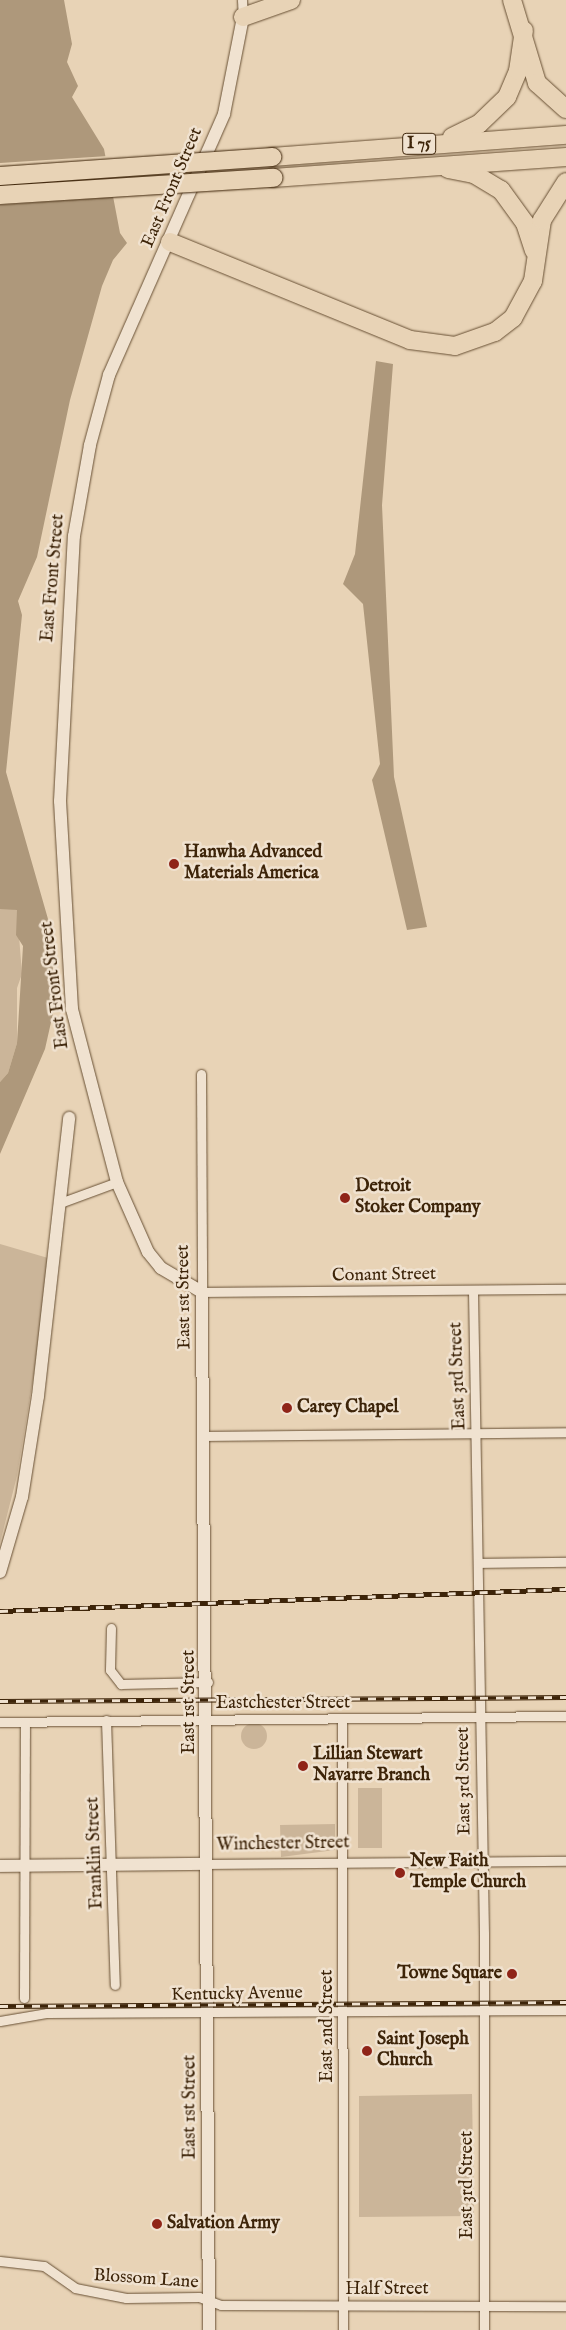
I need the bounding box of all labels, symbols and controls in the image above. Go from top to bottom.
street label: East Front Street [138,125,208,251]
road number: I 75 [402,130,436,158]
street label: East Front Street [38,513,70,643]
place label: Hanwha Advanced Materials America [184,843,322,886]
marker: Hanwha Advanced Materials America [168,858,180,870]
street label: East Front Street [37,920,75,1050]
place label: Detroit Stoker Company [355,1177,481,1220]
marker: Detroit Stoker Company [339,1192,351,1204]
street label: East 1st Street [173,1245,197,1349]
street label: Conant Street [332,1264,436,1288]
street label: East 3rd Street [446,1322,472,1430]
place label: Carey Chapel [297,1397,398,1419]
marker: Carey Chapel [281,1402,293,1414]
street label: East 1st Street [179,1650,201,1754]
street label: Eastchester Street [216,1693,350,1715]
street label: East 3rd Street [453,1727,477,1835]
place label: Lillian Stewart Navarre Branch [313,1745,430,1788]
marker: Lillian Stewart Navarre Branch [297,1760,309,1772]
street label: Franklin Street [83,1796,109,1910]
street label: Winchester Street [216,1833,350,1857]
place label: New Faith Temple Church [410,1852,526,1895]
marker: New Faith Temple Church [394,1867,406,1879]
place label: Towne Square [397,1963,502,1985]
marker: Towne Square [506,1968,518,1980]
street label: East 2nd Street [317,1970,339,2082]
street label: Kentucky Avenue [171,1983,303,2007]
place label: Saint Joseph Church [377,2030,469,2072]
marker: Saint Joseph Church [361,2045,373,2057]
street label: East 1st Street [180,2055,202,2159]
street label: East 3rd Street [457,2131,479,2239]
place label: Salvation Army [167,2213,280,2235]
marker: Salvation Army [151,2218,163,2230]
street label: Blossom Lane [93,2266,199,2294]
street label: Half Street [345,2279,429,2301]

